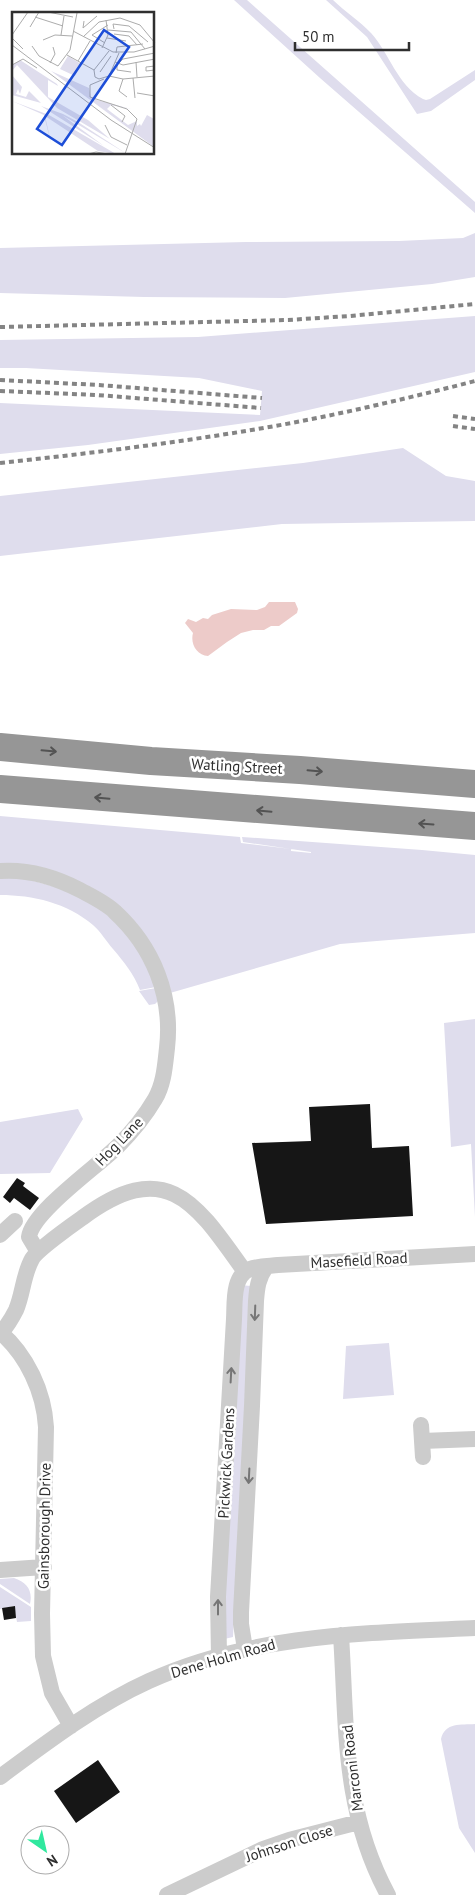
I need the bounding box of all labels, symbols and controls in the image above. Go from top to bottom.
inset map [12,12,155,155]
scale bar [295,20,409,52]
text: 50 m [302,27,335,46]
one-way arrow [40,747,56,756]
street label: Watling Street [191,754,283,778]
one-way arrow [307,767,323,776]
one-way arrow [95,793,111,802]
one-way arrow [257,806,273,815]
one-way arrow [419,819,435,828]
street label: Hog Lane [91,1112,147,1170]
street label: Masefield Road [310,1248,408,1272]
one-way arrow [251,1305,260,1321]
one-way arrow [227,1367,236,1383]
street label: Pickwick Gardens [214,1407,238,1519]
street label: Gainsborough Drive [33,1463,55,1589]
one-way arrow [244,1467,253,1483]
one-way arrow [213,1600,223,1616]
street label: Dene Holm Road [169,1634,277,1682]
street label: Marconi Road [337,1724,367,1812]
street label: Johnson Close [242,1820,335,1866]
north arrow [20,1825,70,1875]
text: N [43,1851,61,1871]

